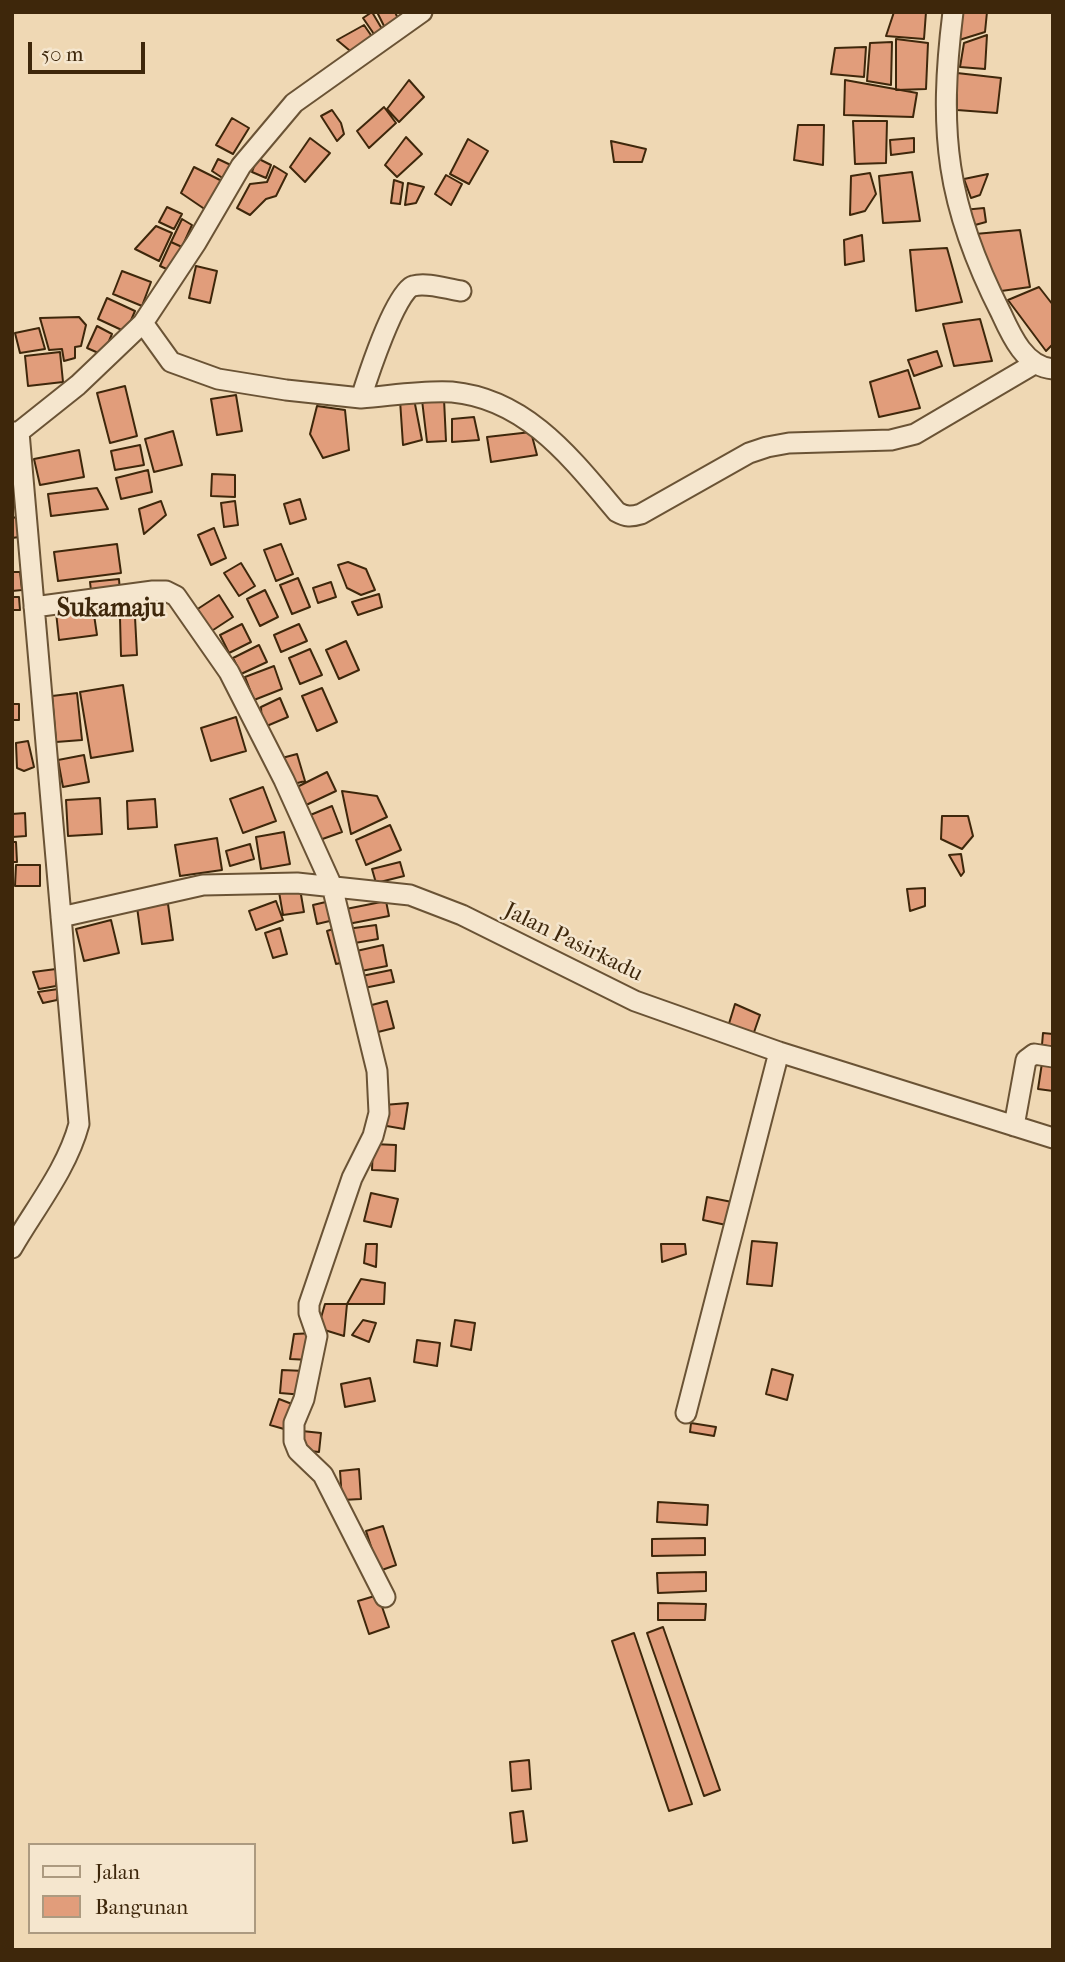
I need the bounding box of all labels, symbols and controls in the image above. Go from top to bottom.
scale bar [32,28,149,72]
text: 50 m [41,42,84,66]
district label: Sukamaju [57,594,165,626]
street label: Jalan Pasirkadu [499,897,647,989]
legend [28,1843,256,1934]
text: Jalan [95,1860,140,1884]
text: Bangunan [95,1895,188,1919]

